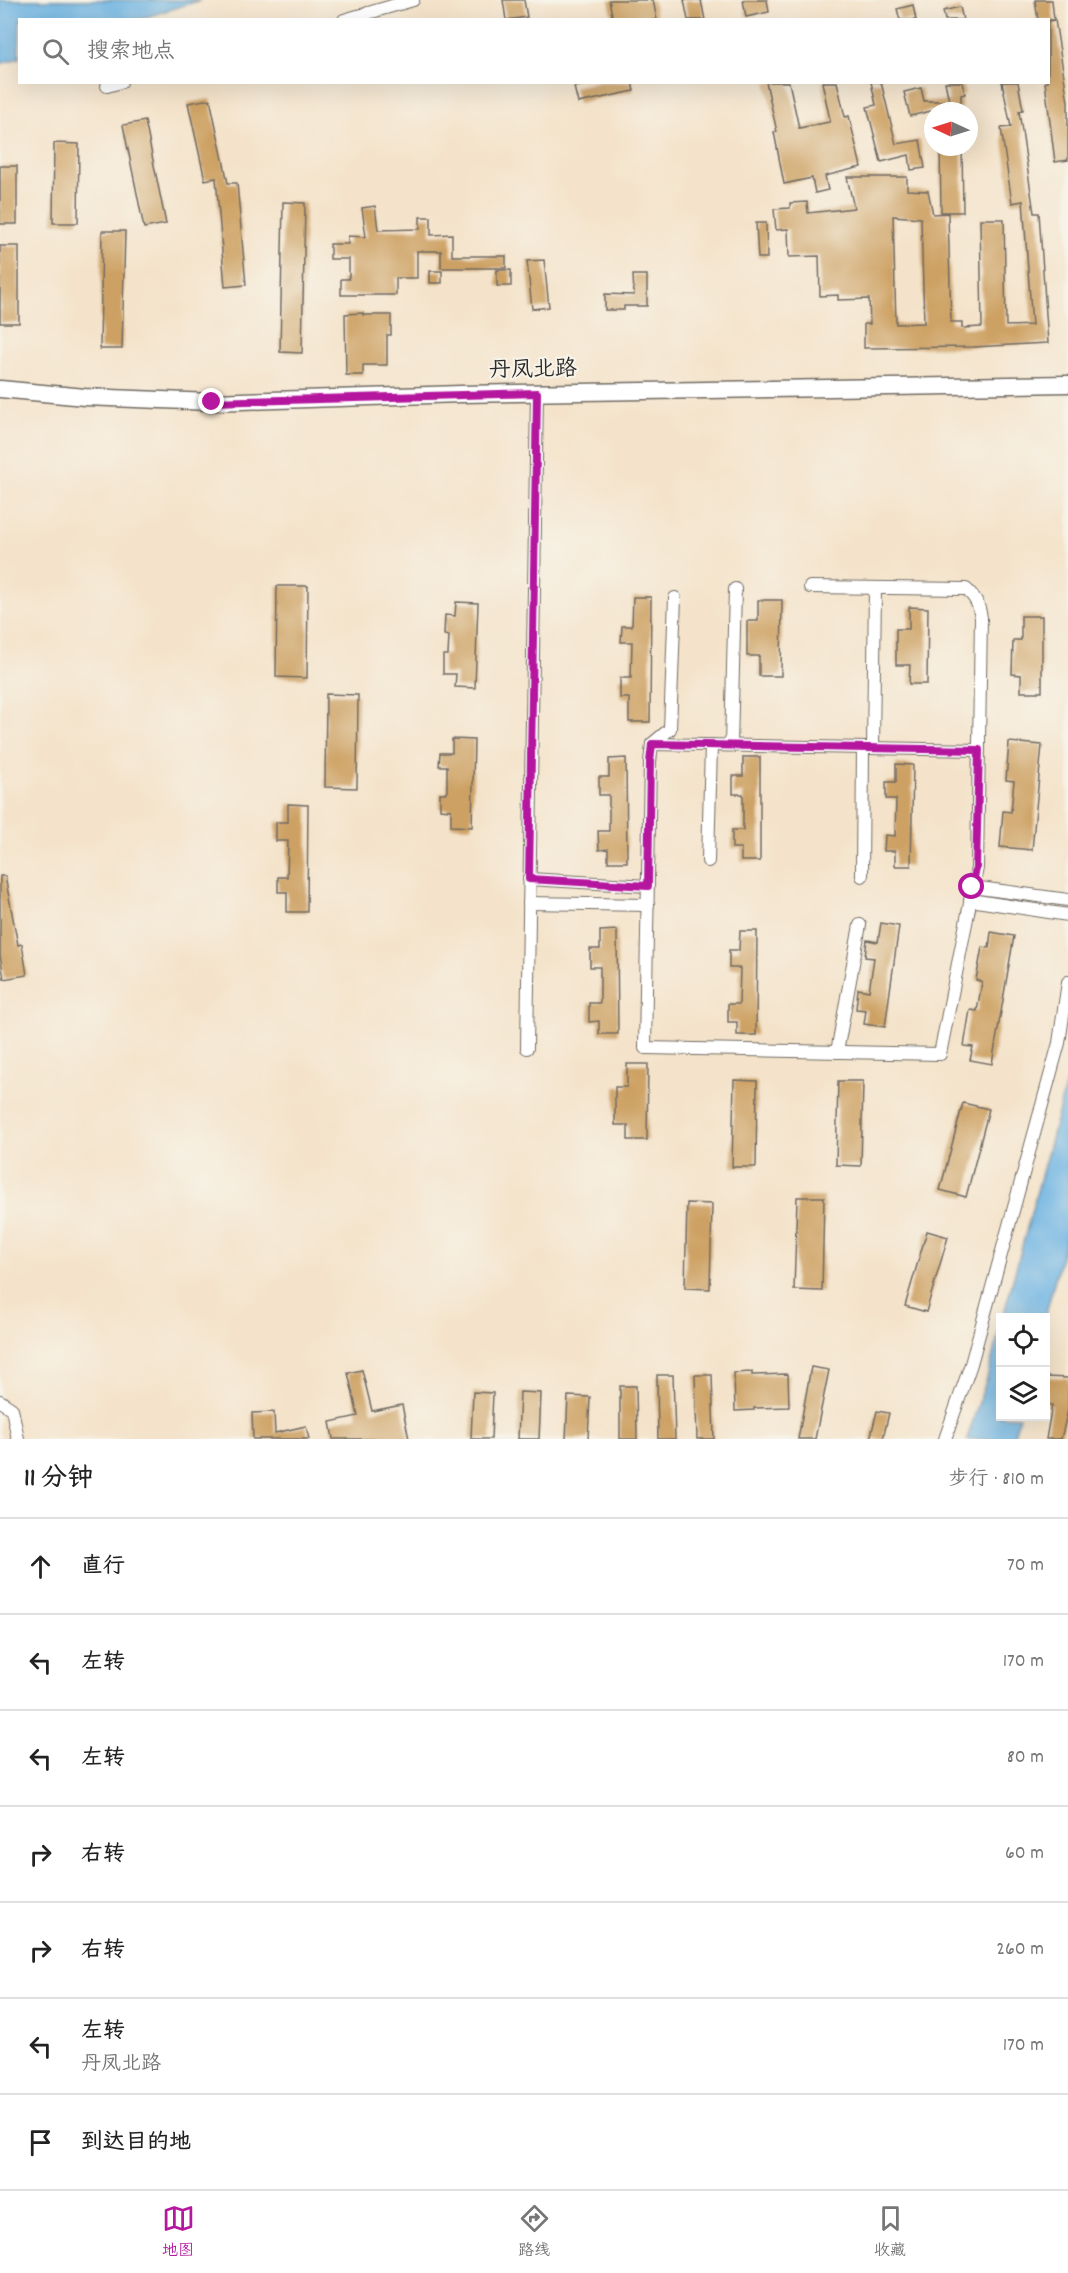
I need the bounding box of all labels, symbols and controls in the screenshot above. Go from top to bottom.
search box [18,18,1050,84]
icon: search [39,35,72,68]
text: 搜索地点 [87,37,175,68]
north arrow [924,102,978,156]
street label: 丹凤北路 [489,355,577,387]
route end [198,388,224,414]
route start [958,873,984,899]
map controls [996,1313,1050,1421]
button: locate [996,1313,1050,1367]
button: layers [996,1367,1050,1421]
text: 11 分钟 [24,1461,93,1498]
text: 步行 · 810 m [949,1466,1044,1494]
icon: ahead [24,1550,57,1583]
text: 直行 [81,1552,125,1583]
text: 70 m [1007,1552,1044,1580]
icon: left [24,1646,57,1679]
text: 左转 [81,1648,125,1679]
text: 170 m [1003,1648,1044,1676]
icon: left [24,1742,57,1775]
text: 左转 [81,1744,125,1775]
text: 80 m [1007,1744,1044,1772]
icon: right [24,1838,57,1871]
text: 右转 [81,1840,125,1871]
text: 60 m [1005,1840,1044,1868]
icon: right [24,1934,57,1967]
text: 右转 [81,1936,125,1967]
text: 260 m [996,1936,1044,1964]
text: 左转 [81,2017,125,2048]
icon: left [24,2030,57,2063]
text: 170 m [1003,2032,1044,2060]
text: 丹凤北路 [81,2051,161,2079]
icon: arrive [24,2126,57,2159]
text: 到达目的地 [81,2128,191,2159]
tab: 地图 [162,2202,195,2263]
tab: 路线 [518,2202,551,2263]
tab: 收藏 [874,2202,907,2263]

